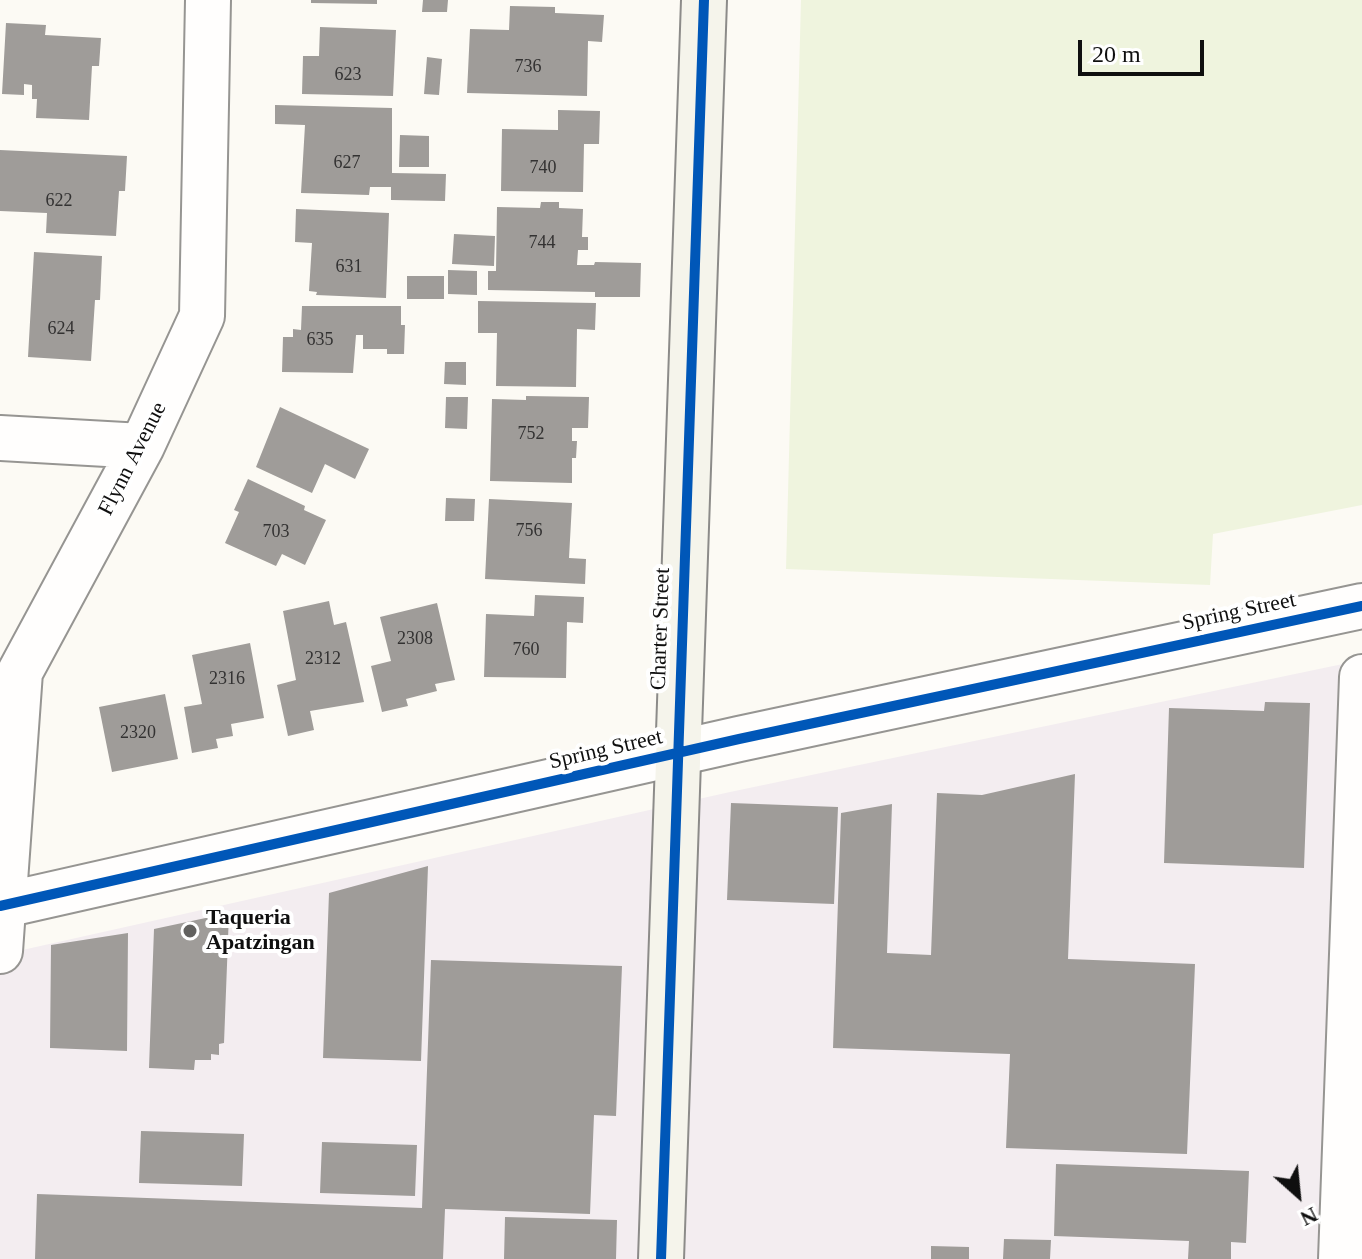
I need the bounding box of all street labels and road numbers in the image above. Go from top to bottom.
street label: Flynn Avenue [93,398,173,520]
street label: Charter Street [646,567,676,691]
street label: Spring Street [1180,587,1298,637]
street label: Spring Street [547,724,665,776]

